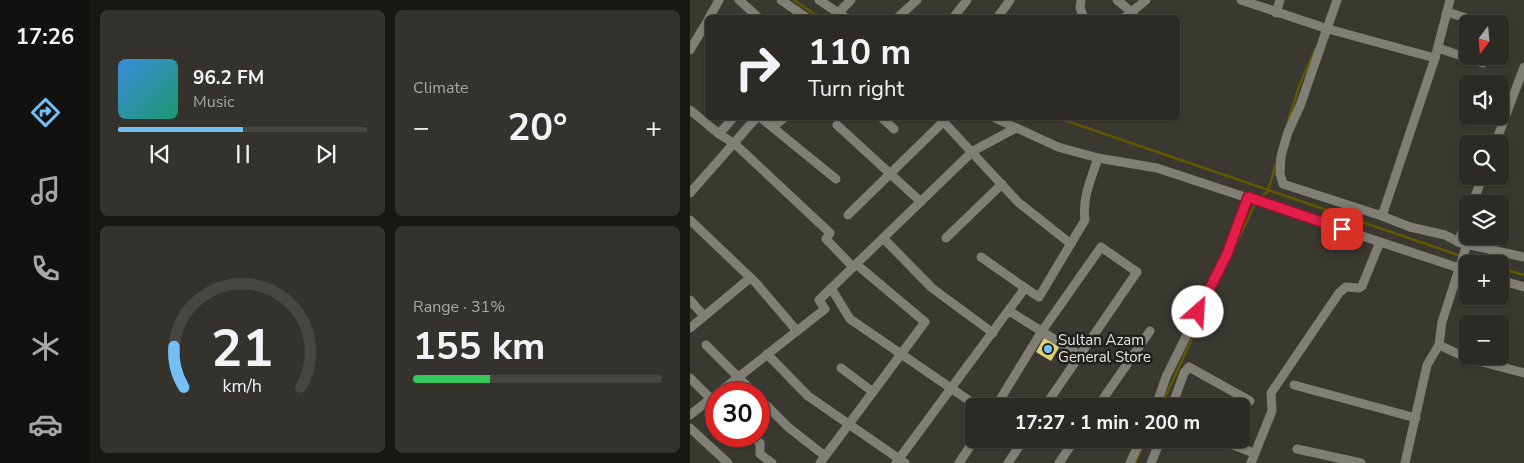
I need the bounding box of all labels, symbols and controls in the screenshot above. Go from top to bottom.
north arrow [1459,15,1509,65]
map controls [1459,15,1509,365]
text: 17:26 [16,22,74,52]
text: 110 m [808,29,911,76]
icon: right [725,35,790,100]
text: 96.2 FM [193,65,264,91]
text: Turn right [808,74,904,104]
button: sound [1459,75,1509,125]
text: Climate [413,77,468,99]
text: Music [193,91,234,113]
icon: directions [28,95,63,130]
text: 20° [507,102,568,153]
text: − [413,109,430,147]
text: + [645,109,662,147]
button: search [1459,135,1509,185]
icon: previous [146,140,174,168]
icon: pause [229,140,257,168]
icon: next [312,140,340,168]
icon: music [28,173,63,208]
button: layers [1459,195,1509,245]
pin [1321,208,1363,250]
icon: arrive [1328,215,1356,243]
icon: phone [28,251,63,286]
button: + [1459,255,1509,305]
position arrow [1171,285,1223,337]
text: Range · 31% [413,296,505,318]
text: 21 [211,313,274,384]
button: − [1459,315,1509,365]
text: 155 km [413,321,545,372]
icon: climate [28,329,63,364]
place label: Sultan Azam General Store [1058,330,1151,367]
marker: Sultan Azam General Store [1042,343,1054,355]
text: km/h [223,374,262,398]
speed limit sign: 30 [705,382,770,447]
icon: car [28,407,63,442]
text: 17:27 · 1 min · 200 m [1015,410,1200,436]

